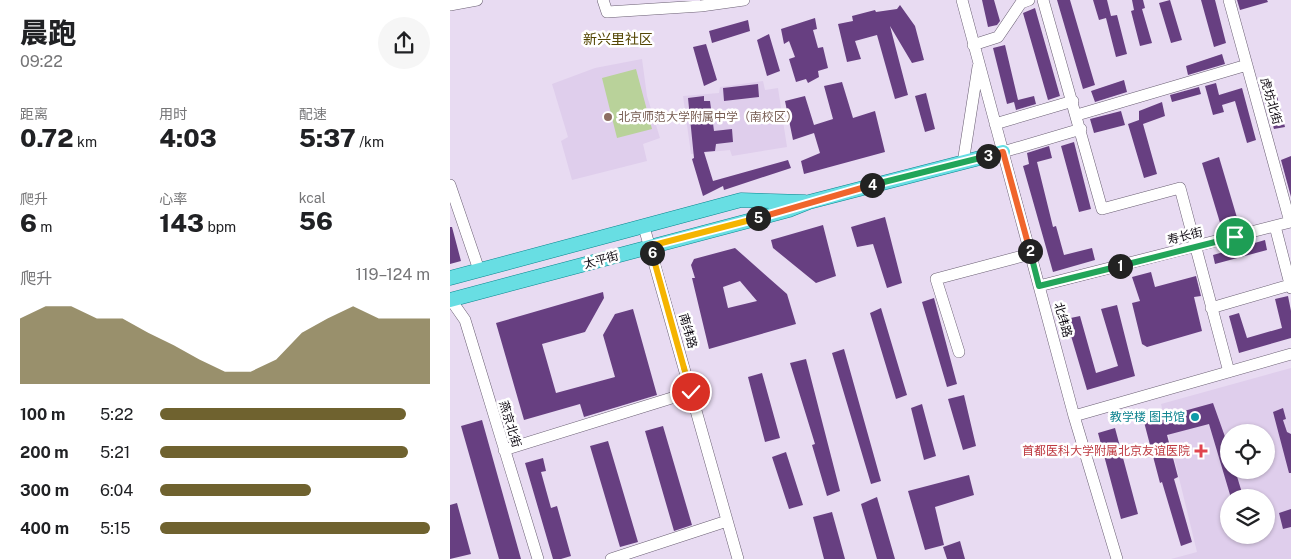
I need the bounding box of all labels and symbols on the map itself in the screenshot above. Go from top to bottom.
district label: 新兴里社区 [583,31,653,47]
street label: 虎坊北街 [1258,76,1284,126]
place label: 北京师范大学附属中学（南校区） [618,110,798,124]
marker: 北京师范大学附属中学（南校区） [602,111,614,123]
pin: 3 [976,144,1000,168]
pin: 4 [860,172,884,198]
pin: 5 [746,206,770,230]
pin [1214,216,1256,258]
street label: 寿长街 [1166,225,1204,247]
pin: 2 [1018,238,1042,264]
pin: 6 [640,240,664,266]
street label: 太平街 [582,249,620,271]
pin: 1 [1108,254,1132,278]
street label: 北纬路 [1051,301,1075,339]
street label: 南纬路 [676,312,700,350]
pin [670,371,712,413]
street label: 燕京北街 [496,399,524,449]
place label: 教学楼 图书馆 [1110,410,1185,424]
marker: 教学楼 图书馆 [1189,411,1201,423]
place label: 首都医科大学附属北京友谊医院 [1022,444,1190,458]
marker: 首都医科大学附属北京友谊医院 [1194,444,1208,458]

